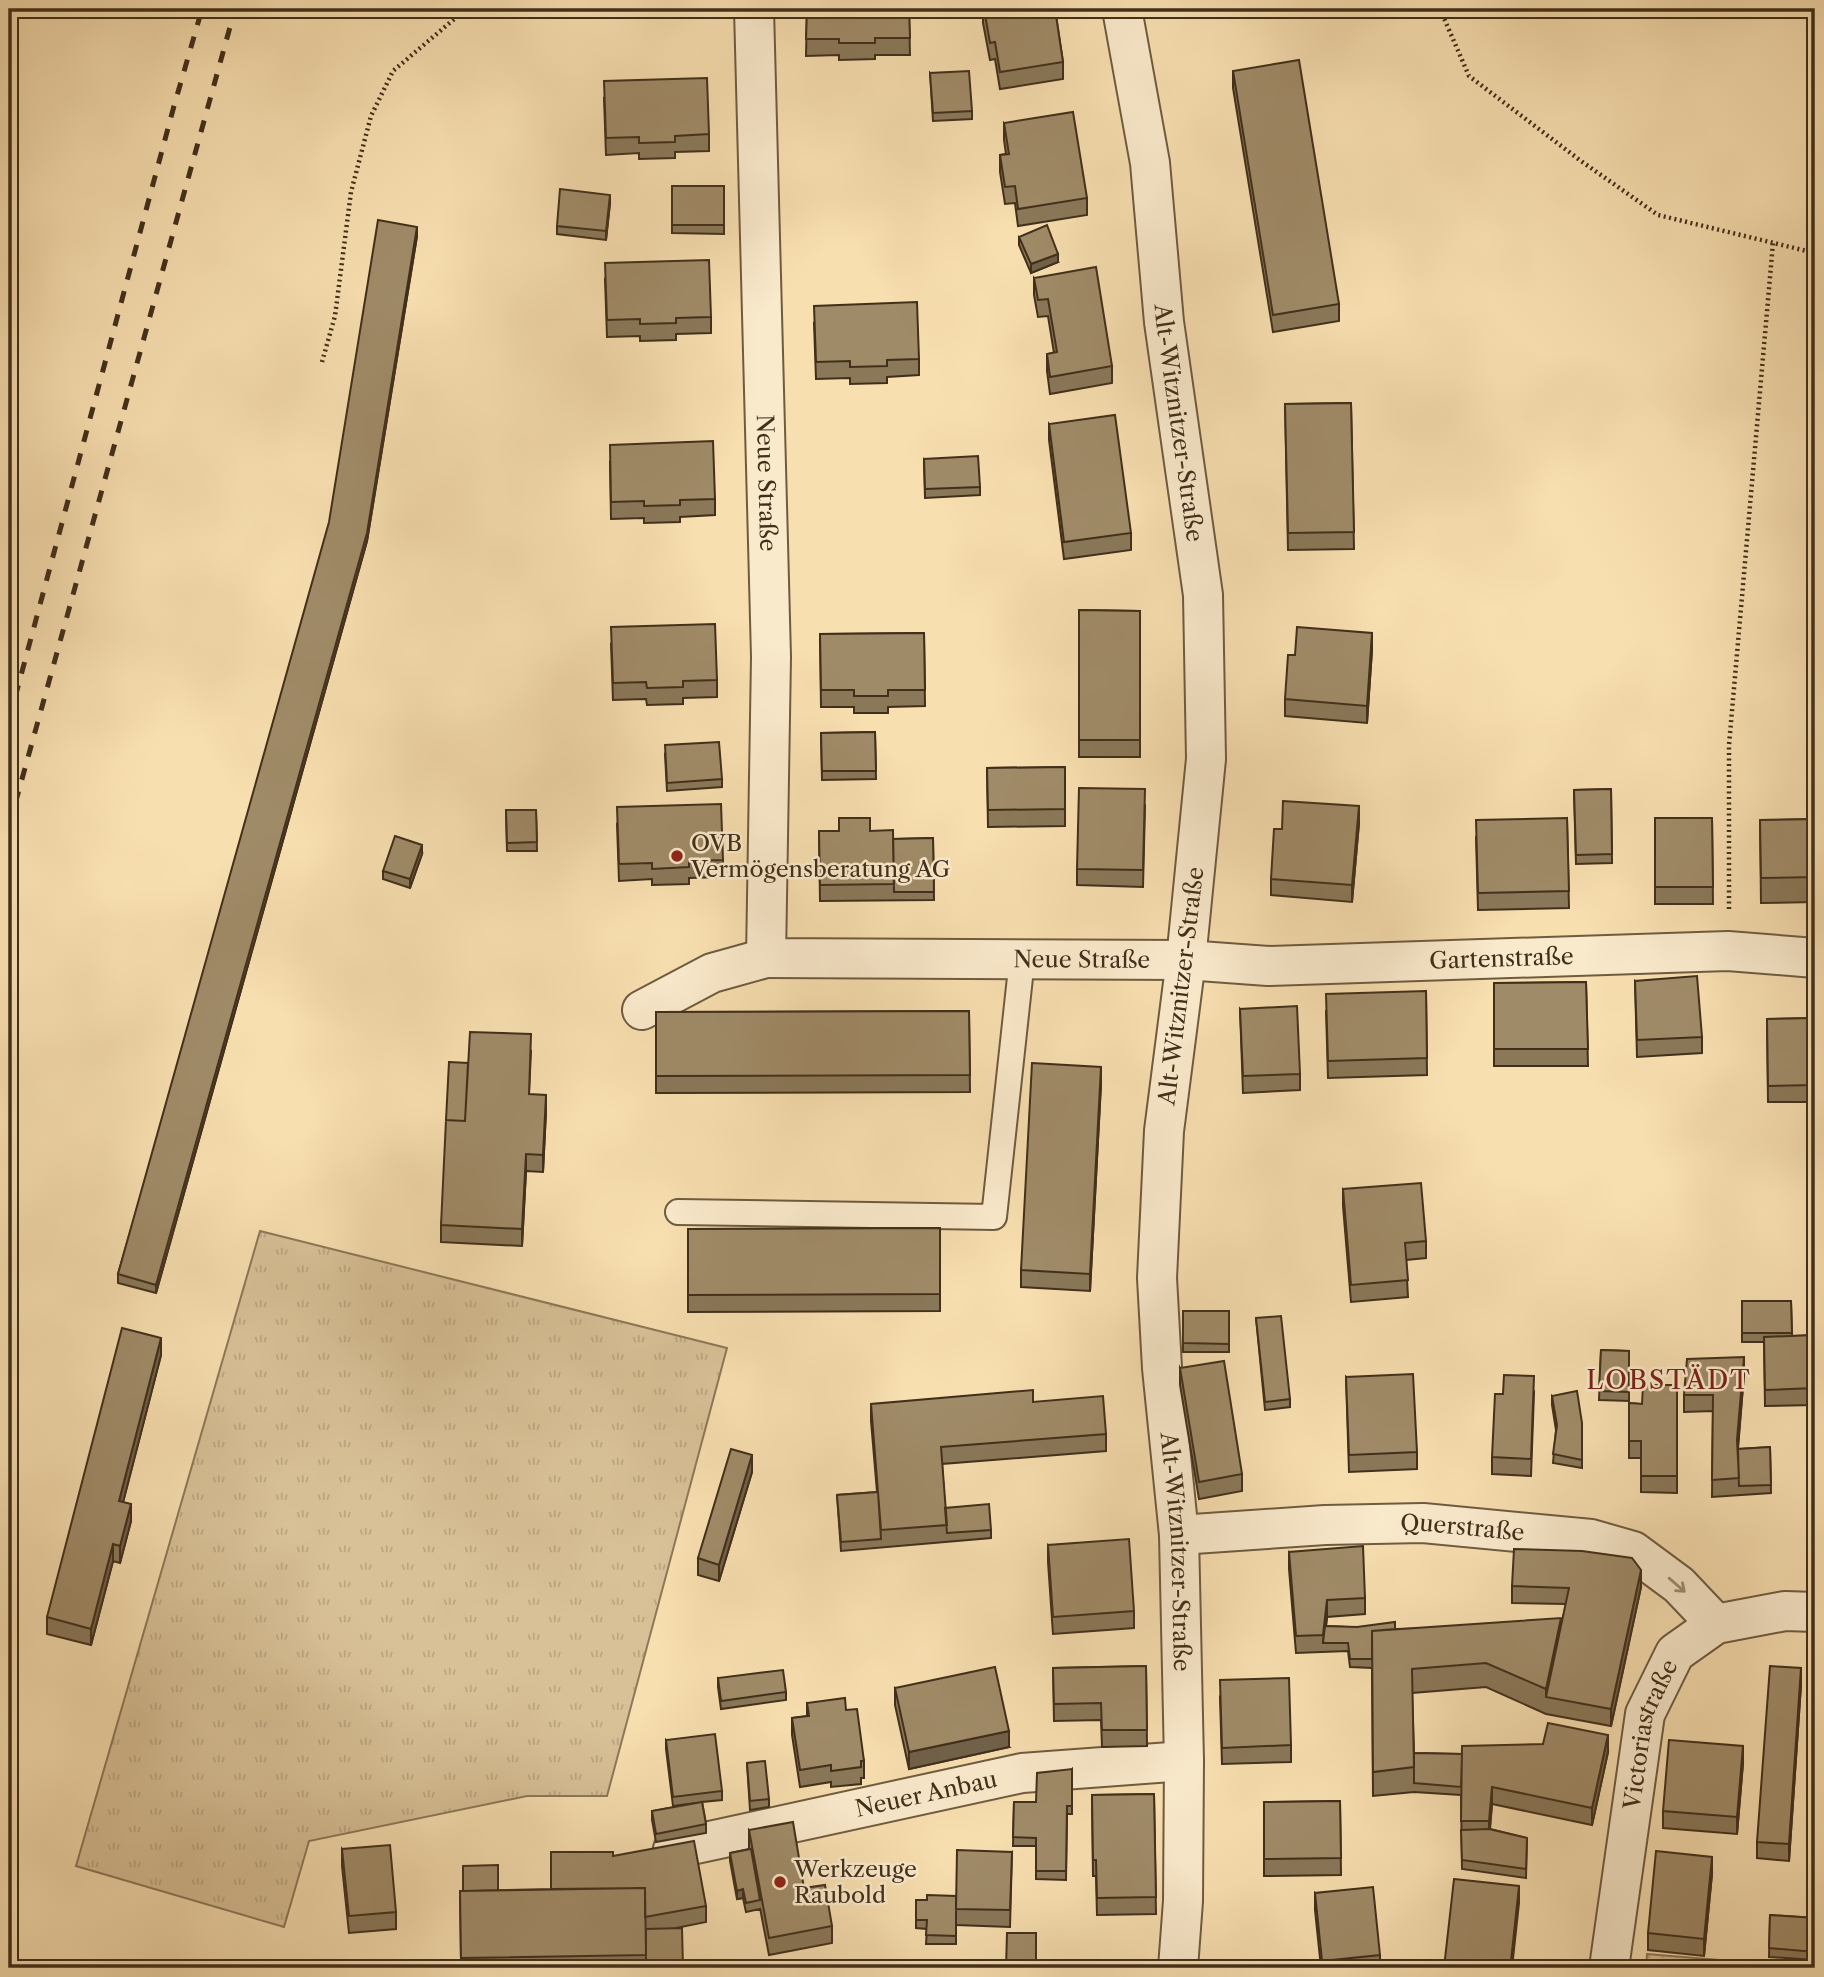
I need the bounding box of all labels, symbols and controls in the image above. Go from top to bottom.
street label: Alt-Witznitzer-Straße [1148,302,1209,544]
street label: Neue Straße [751,414,782,552]
place label: OVB Vermögensberatung AG [690,829,950,883]
marker: OVB Vermögensberatung AG [669,848,685,864]
street label: Alt-Witznitzer-Straße [1152,865,1209,1108]
street label: Gartenstraße [1429,942,1574,975]
street label: Neue Straße [1013,945,1150,974]
district label: LOBSTÄDT [1586,1364,1752,1396]
street label: Alt-Witznitzer-Straße [1154,1430,1196,1672]
street label: Querstraße [1400,1509,1526,1547]
one-way arrow [1668,1577,1686,1593]
street label: Victoriastraße [1617,1655,1684,1812]
street label: Neuer Anbau [852,1765,1000,1823]
place label: Werkzeuge Raubold [793,1855,917,1909]
marker: Werkzeuge Raubold [772,1874,788,1890]

